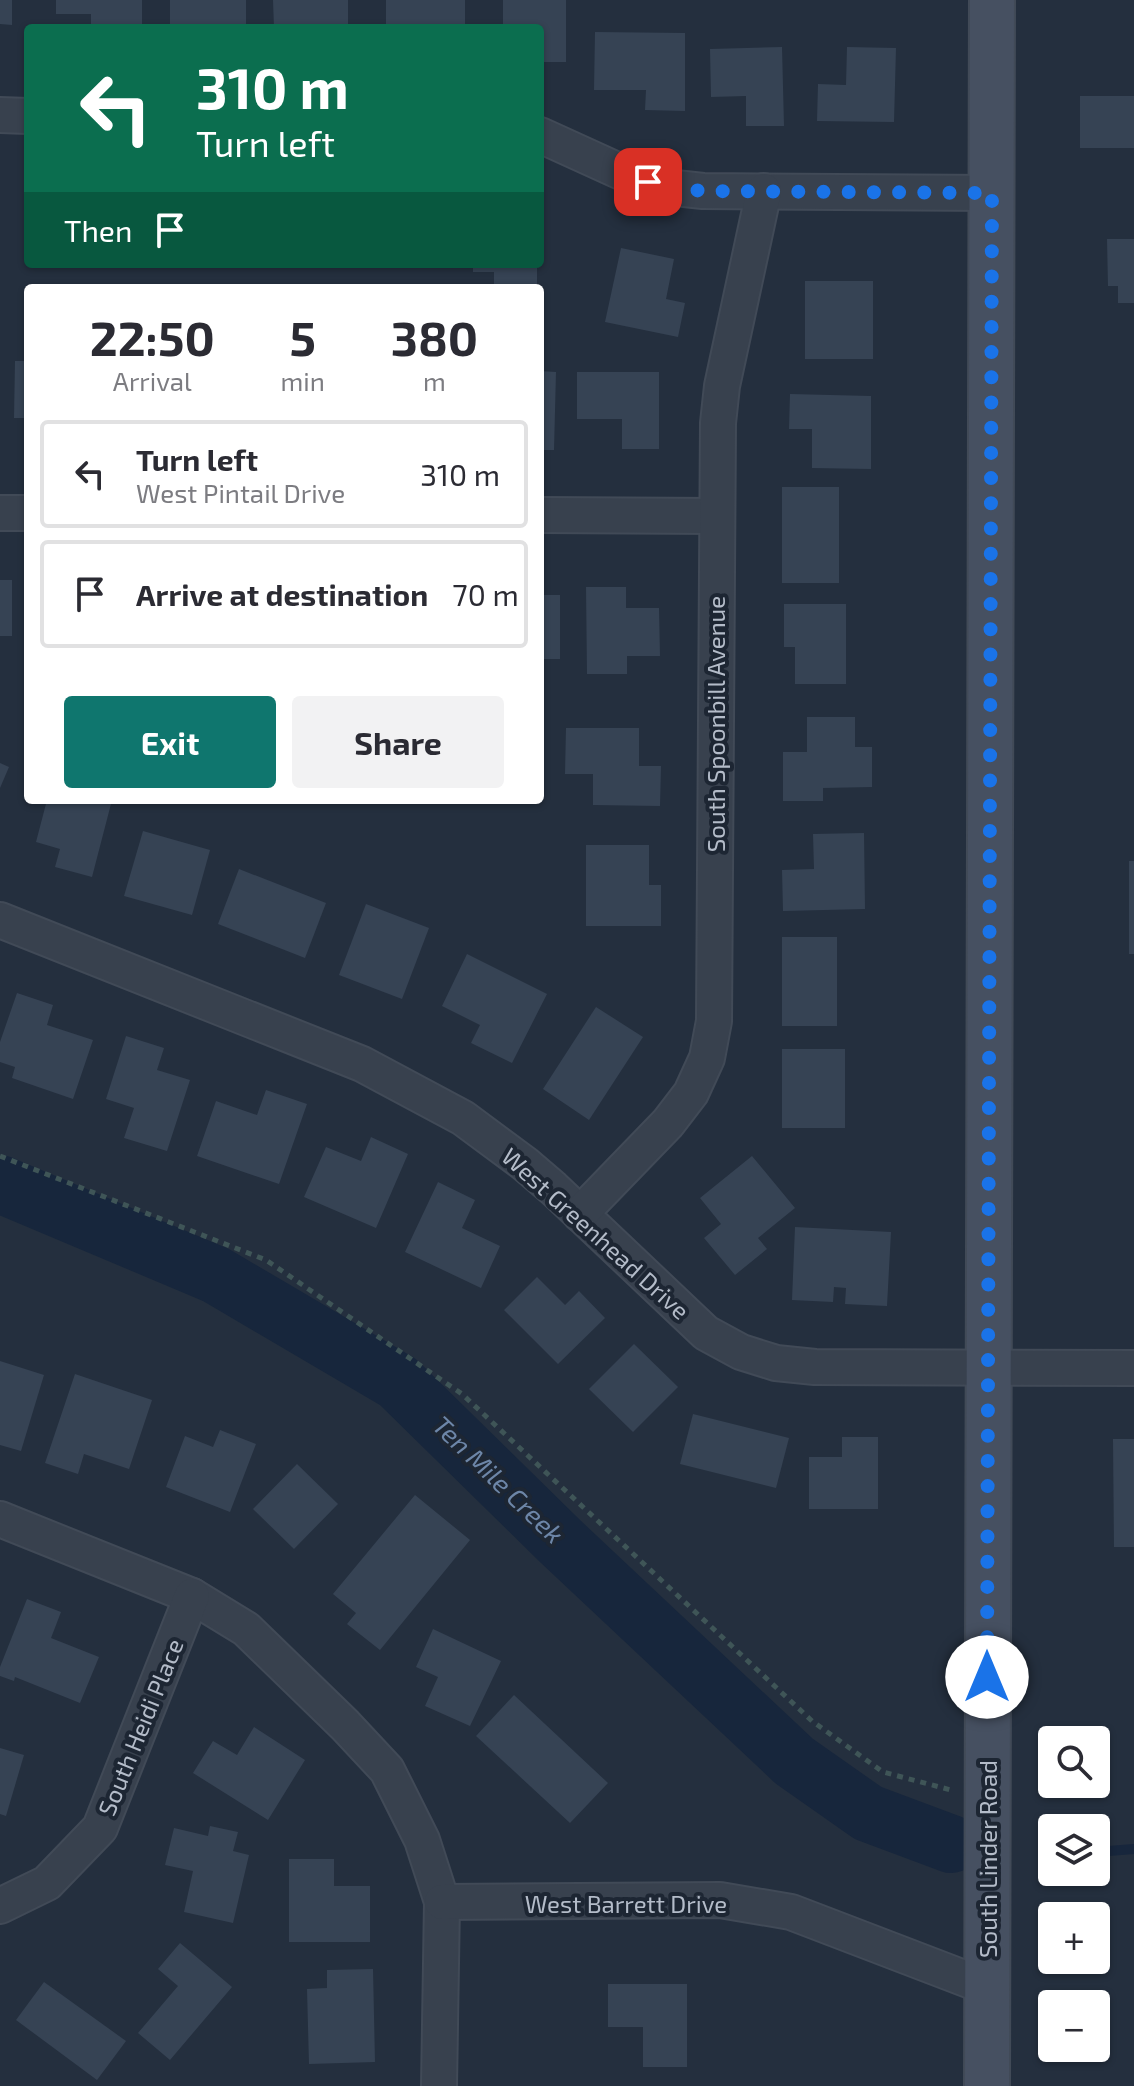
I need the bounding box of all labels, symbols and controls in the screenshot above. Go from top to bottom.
text: 310 m [196,53,349,120]
icon: left [64,56,168,160]
text: Turn left [196,121,335,164]
pin [614,148,682,216]
icon: arrive [626,160,670,204]
icon: arrive [148,208,192,252]
text: Then [64,212,132,248]
text: 22:50 [90,308,215,366]
text: 5 [289,308,316,366]
text: 380 [391,308,478,366]
text: Arrival [113,365,192,396]
text: min [281,365,325,396]
text: m [423,365,446,396]
text: Turn left [136,441,258,477]
icon: left [68,452,112,496]
text: 310 m [420,456,500,492]
text: West Pintail Drive [136,477,345,508]
icon: arrive [68,572,112,616]
text: Arrive at destination [136,576,428,612]
text: 70 m [452,576,519,612]
street label: South Spoonbill Avenue [701,596,730,852]
button: Exit [64,696,276,788]
button: Share [292,696,504,788]
street label: West Greenhead Drive [496,1141,696,1325]
water label: Ten Mile Creek [427,1409,571,1549]
street label: South Heidi Place [91,1634,189,1820]
position arrow [945,1635,1029,1719]
map controls [1038,1726,1110,2062]
button: search [1038,1726,1110,1798]
street label: South Linder Road [973,1760,1002,1958]
button: layers [1038,1814,1110,1886]
street label: West Barrett Drive [525,1889,727,1918]
button: + [1038,1902,1110,1974]
button: − [1038,1990,1110,2062]

